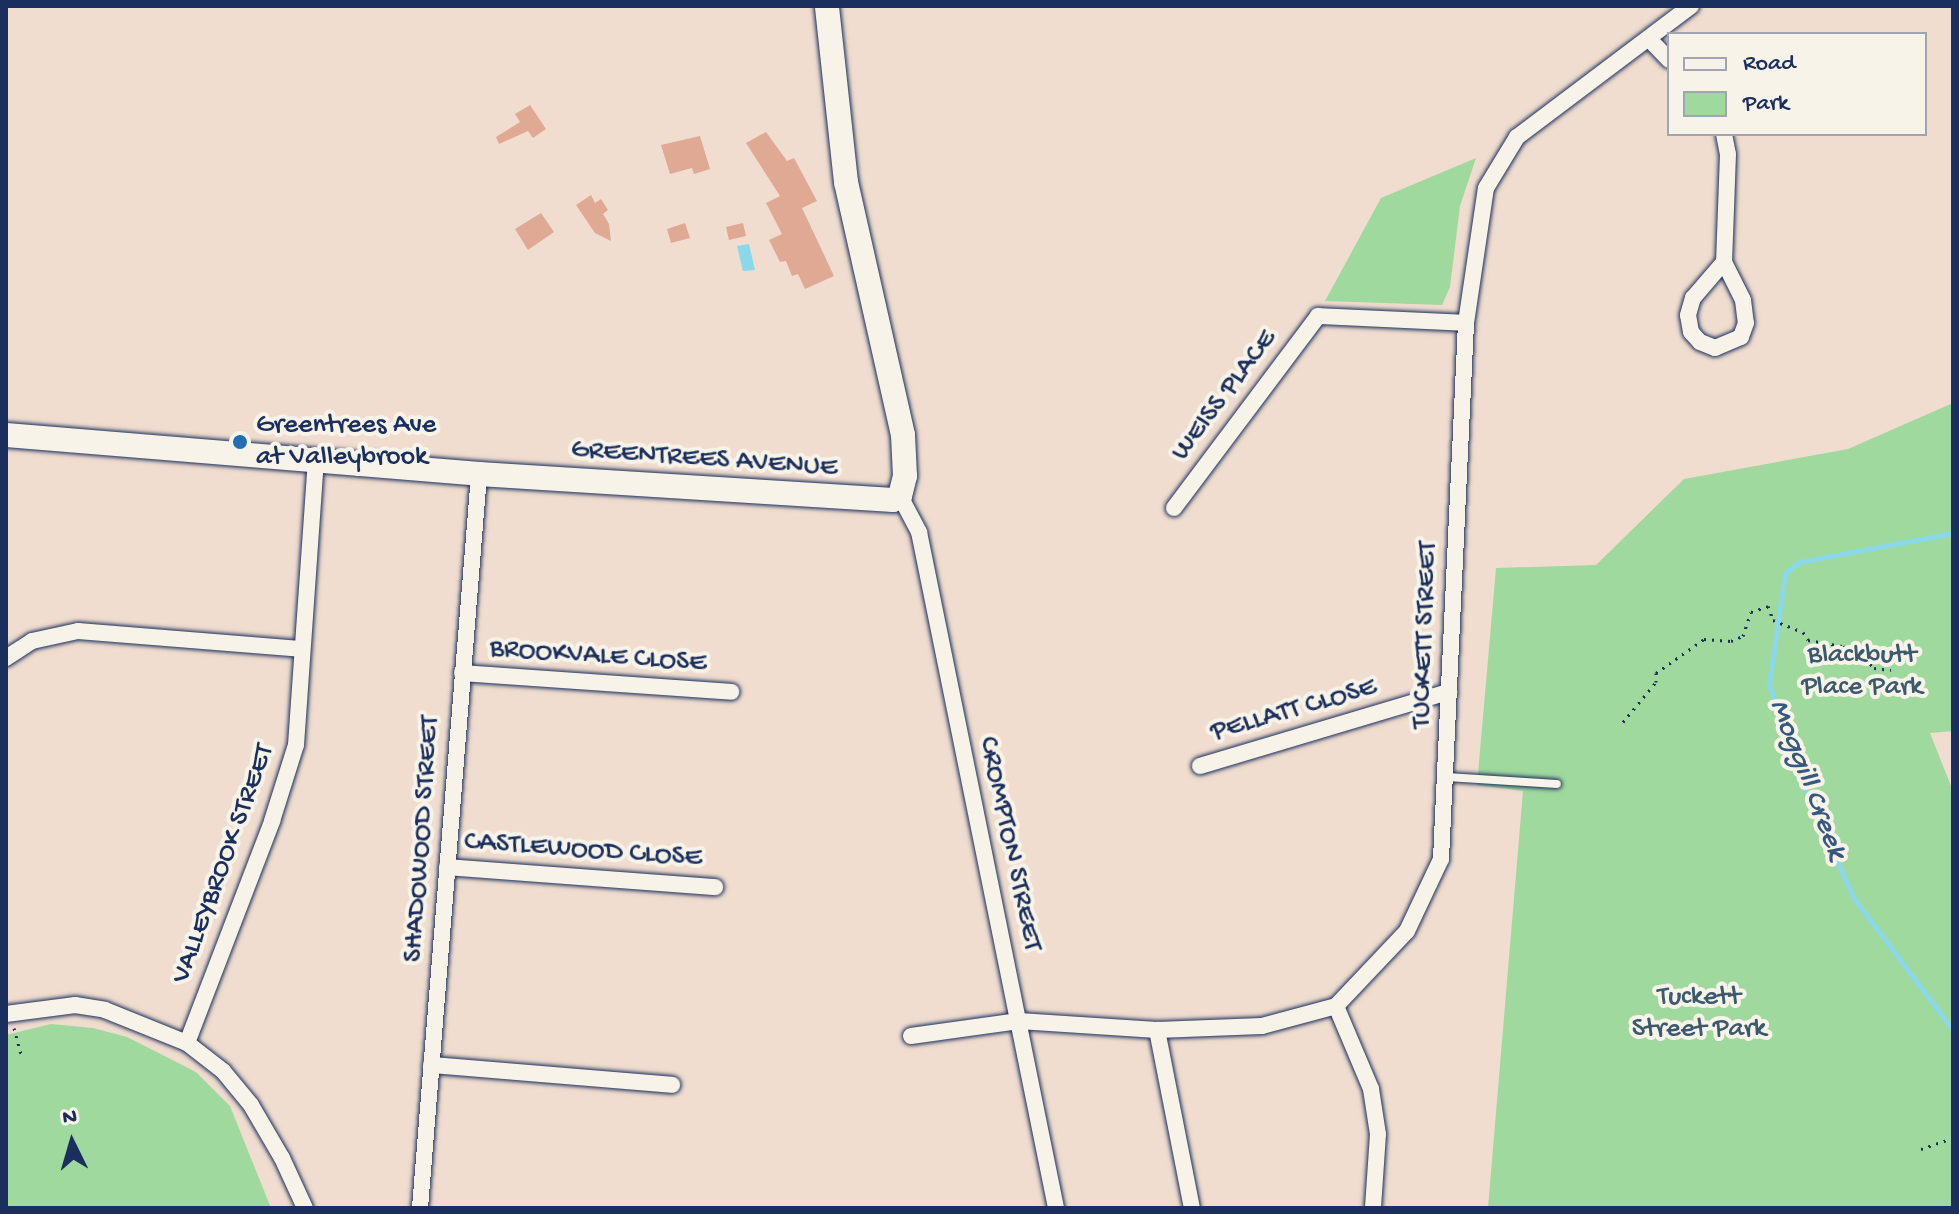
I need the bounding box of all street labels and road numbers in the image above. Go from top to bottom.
street label: WEISS PLACE [1165,324,1285,468]
street label: GREENTREES AVENUE [570,434,838,486]
street label: TUCKETT STREET [1406,541,1446,729]
street label: BROOKVALE CLOSE [488,633,708,681]
street label: PELLATT CLOSE [1207,671,1381,751]
street label: SHADOWOOD STREET [398,715,448,963]
street label: CROMPTON STREET [970,734,1048,954]
street label: VALLEYBROOK STREET [165,740,283,988]
street label: CASTLEWOOD CLOSE [463,826,703,876]

